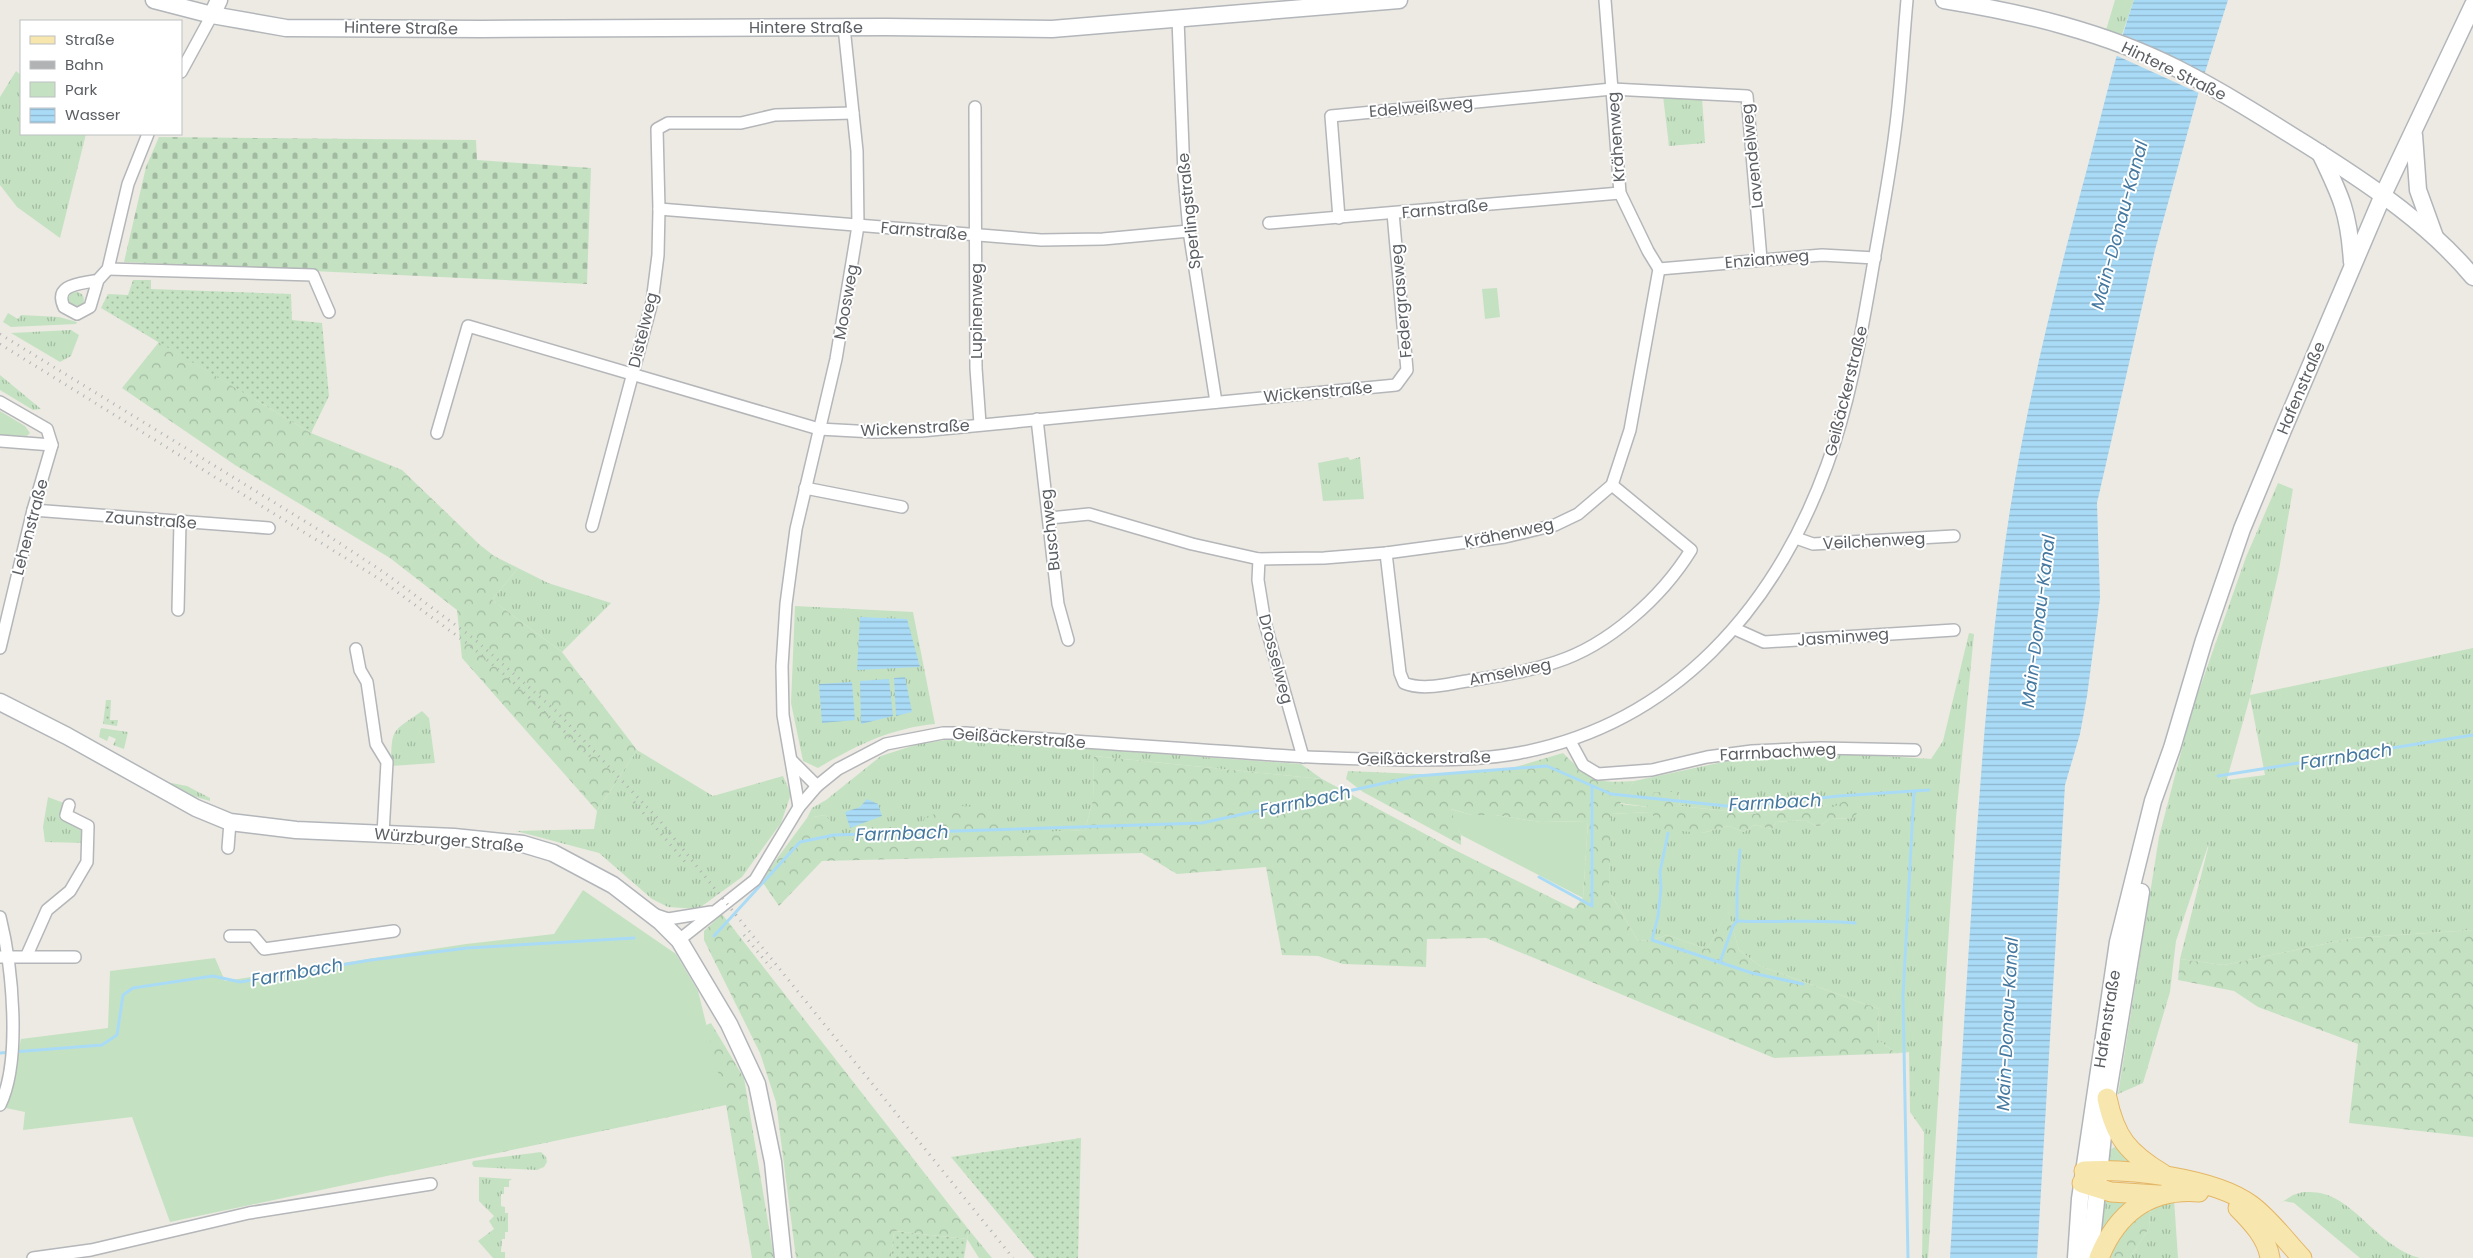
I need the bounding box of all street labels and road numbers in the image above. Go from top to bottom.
street label: Hintere Straße [344,16,458,40]
street label: Hintere Straße [749,16,863,39]
street label: Hintere Straße [2118,36,2230,106]
street label: Edelweißweg [1368,91,1474,123]
street label: Krähenweg [1601,91,1631,183]
street label: Lavendelweg [1735,102,1769,210]
street label: Sperlingstraße [1171,152,1207,270]
street label: Farnstraße [1401,194,1489,224]
street label: Farnstraße [880,216,968,246]
street label: Federgrasweg [1385,243,1417,359]
street label: Enzianweg [1724,244,1810,274]
street label: Moosweg [828,262,864,342]
street label: Lupinenweg [965,263,988,359]
street label: Distelweg [623,290,663,370]
street label: Geißäckerstraße [1819,323,1873,459]
street label: Hafenstraße [2271,338,2331,438]
street label: Wickenstraße [1262,376,1374,408]
street label: Wickenstraße [860,414,970,442]
street label: Lehenstraße [6,476,54,578]
street label: Buschweg [1034,488,1066,572]
street label: Zaunstraße [104,505,198,535]
street label: Krähenweg [1462,512,1556,554]
street label: Veilchenweg [1822,527,1926,555]
street label: Drosselweg [1253,612,1299,706]
street label: Jasminweg [1796,622,1890,652]
street label: Amselweg [1467,653,1553,691]
street label: Geißäckerstraße [952,722,1087,754]
street label: Farrnbachweg [1719,737,1837,767]
street label: Geißäckerstraße [1357,745,1491,771]
street label: Würzburger Straße [373,822,525,858]
street label: Hafenstraße [2088,968,2126,1070]

